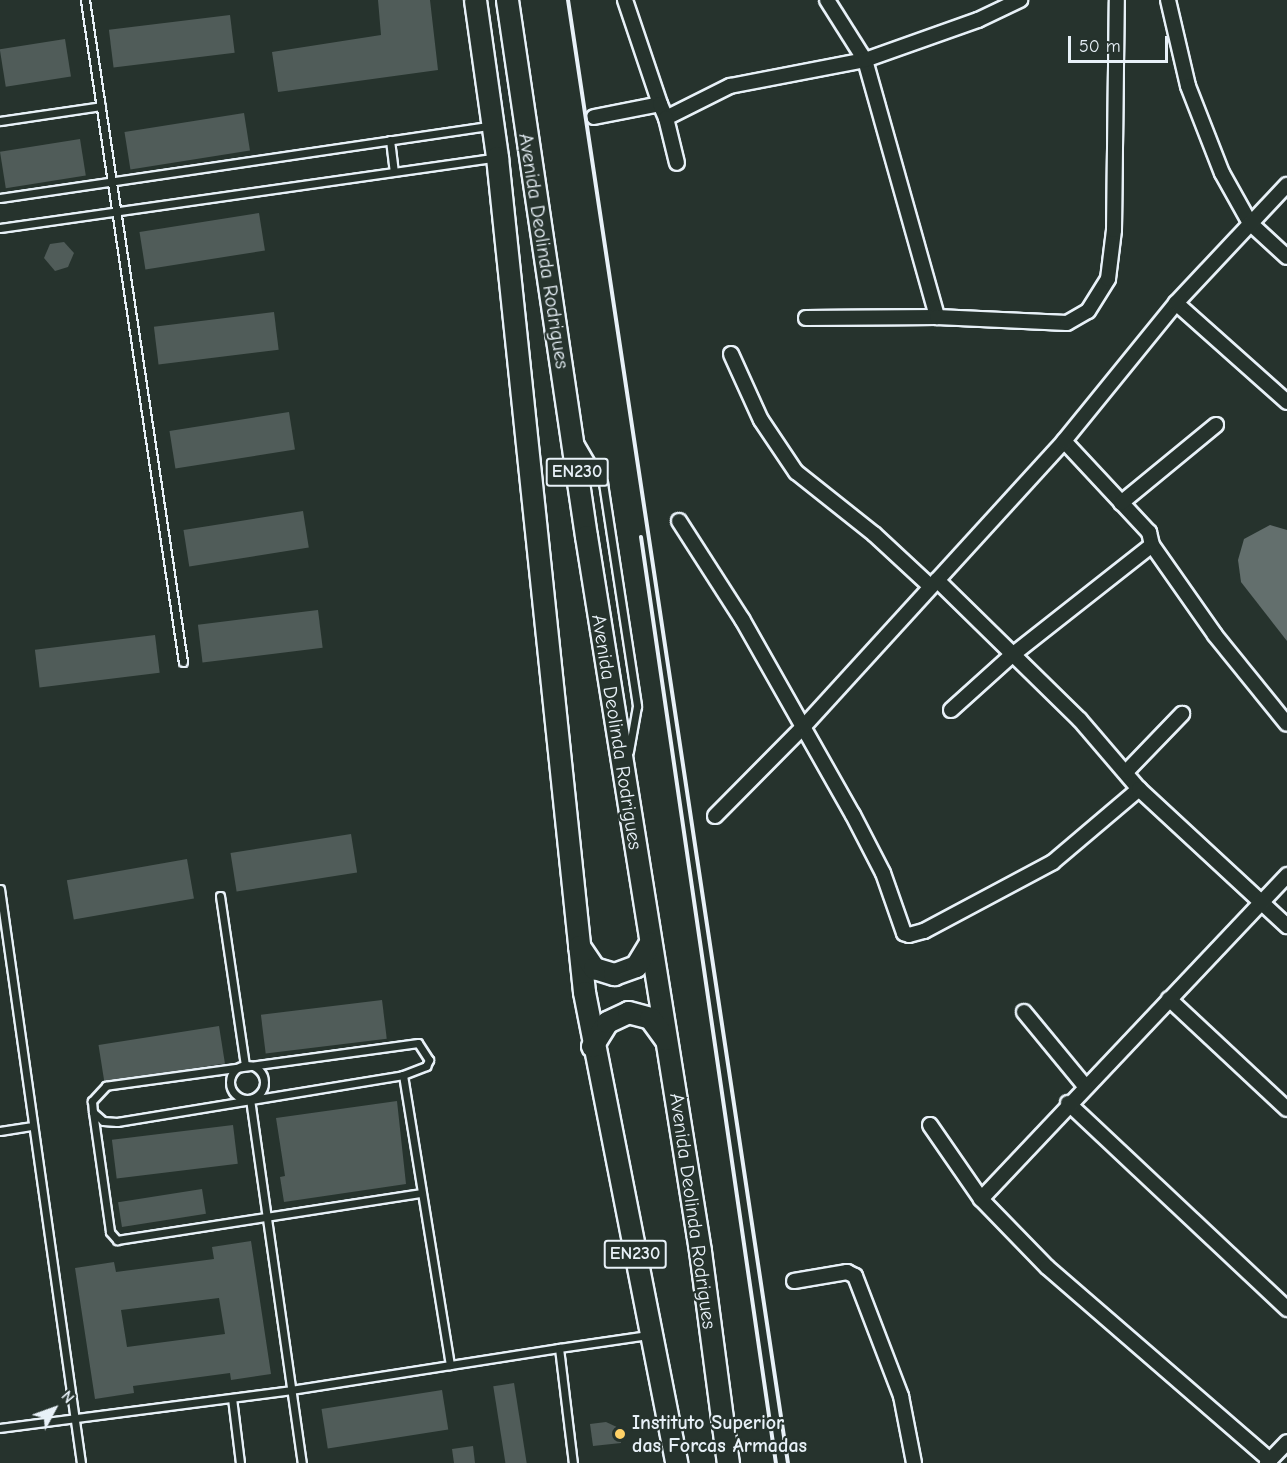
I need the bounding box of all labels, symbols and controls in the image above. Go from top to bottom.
scale bar [1071,24,1172,62]
text: 50 m [1079,36,1121,57]
street label: Avenida Deolinda Rodrigues [514,132,574,370]
road number: EN230 [546,457,608,487]
street label: Avenida Deolinda Rodrigues [587,613,647,851]
street label: Avenida Deolinda Rodrigues [665,1091,721,1331]
road number: EN230 [604,1239,666,1269]
north arrow [24,1379,84,1439]
text: N [57,1387,78,1407]
place label: Instituto Superior das Forcas Armadas [632,1410,807,1457]
marker: Instituto Superior das Forcas Armadas [613,1427,627,1441]

